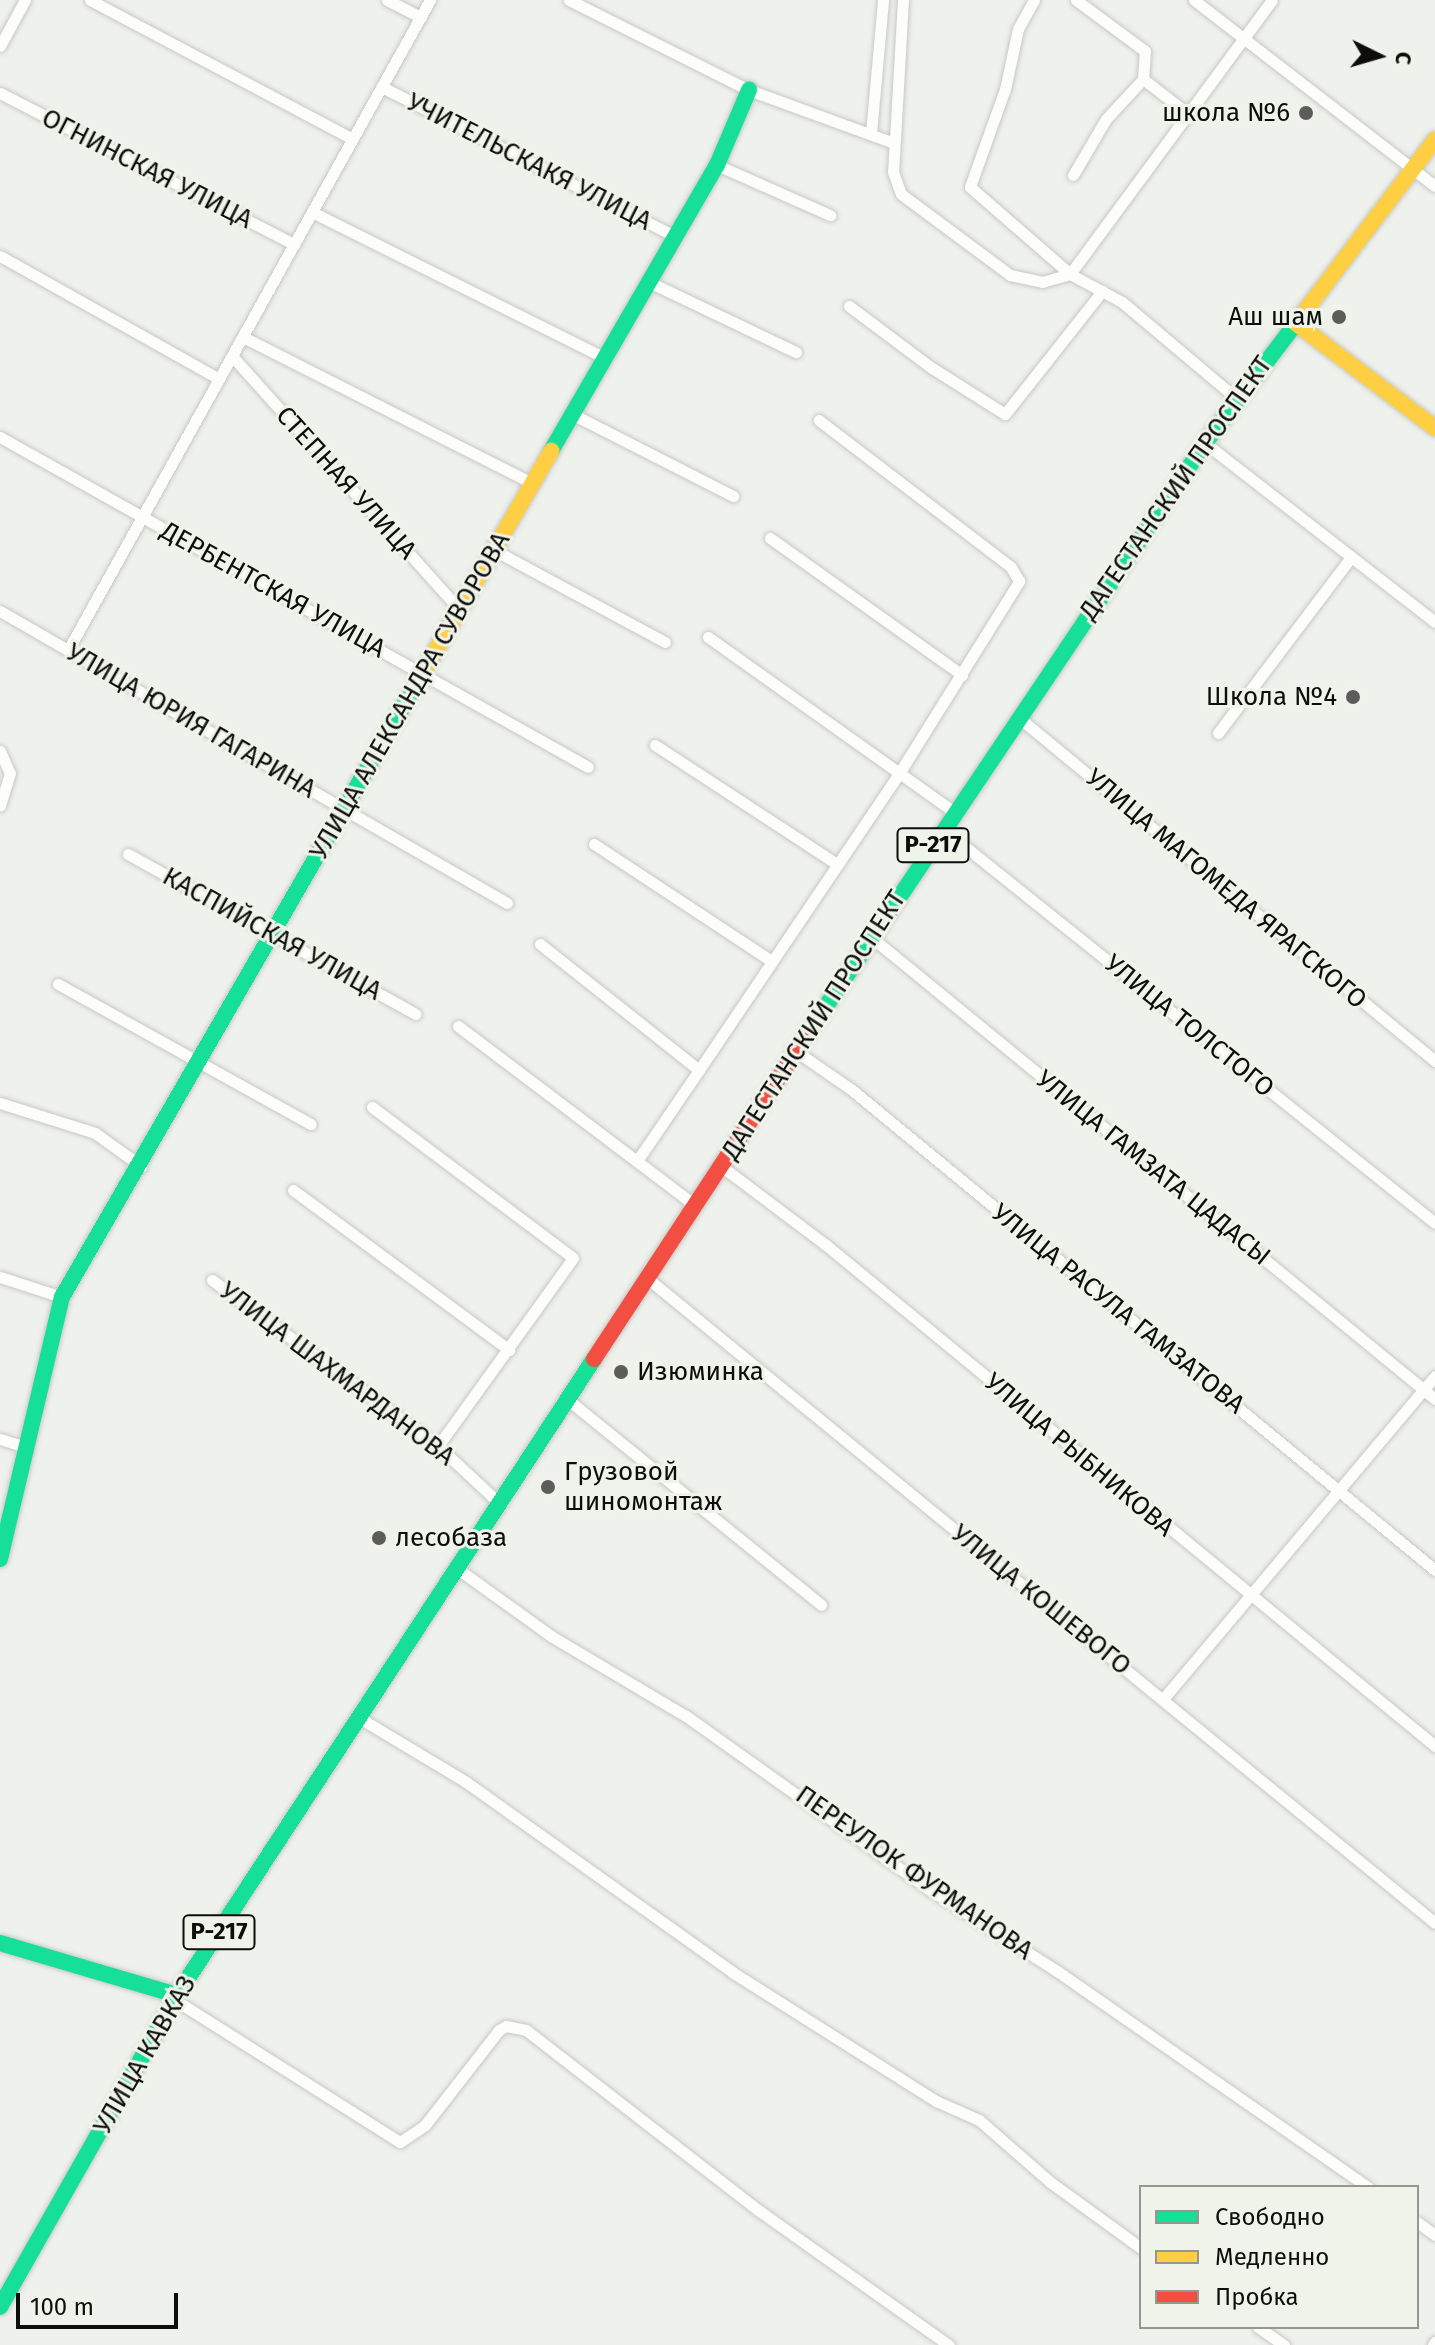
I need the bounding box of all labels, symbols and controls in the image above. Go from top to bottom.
north arrow [1339,16,1419,96]
text: С [1389,51,1417,66]
street label: УЧИТЕЛЬСКАКЯ УЛИЦА [401,87,657,237]
place label: школа №6 [1162,97,1290,129]
street label: ОГНИНСКАЯ УЛИЦА [36,102,258,236]
marker: школа №6 [1297,104,1315,122]
place label: Аш шам [1228,301,1323,333]
marker: Аш шам [1330,308,1348,326]
street label: ДАГЕСТАНСКИЙ ПРОСПЕКТ [1073,350,1279,626]
street label: СТЕПНАЯ УЛИЦА [269,400,423,566]
street label: ДЕРБЕНТСКАЯ УЛИЦА [155,515,391,665]
street label: УЛИЦА АЛЕКСАНДРА СУВОРОВА [303,527,517,865]
street label: УЛИЦА ЮРИЯ ГАГАРИНА [61,637,321,805]
place label: Школа №4 [1206,681,1337,713]
marker: Школа №4 [1344,688,1362,706]
street label: УЛИЦА МАГОМЕДА ЯРАГСКОГО [1079,762,1373,1016]
road number: Р-217 [895,825,971,865]
street label: КАСПИЙСКАЯ УЛИЦА [157,861,387,1007]
street label: ДАГЕСТАНСКИЙ ПРОСПЕКТ [715,885,913,1165]
street label: УЛИЦА ТОЛСТОГО [1098,948,1280,1104]
street label: УЛИЦА ГАМЗАТА ЦАДАСЫ [1029,1064,1277,1272]
street label: УЛИЦА РАСУЛА ГАМЗАТОВА [985,1197,1251,1421]
street label: УЛИЦА ШАХМАРДАНОВА [213,1275,461,1473]
place label: Изюминка [637,1356,764,1388]
marker: Изюминка [612,1363,630,1381]
street label: УЛИЦА РЫБНИКОВА [978,1367,1180,1543]
place label: Грузовой шиномонтаж [564,1456,722,1518]
marker: Грузовой шиномонтаж [539,1478,557,1496]
street label: УЛИЦА КОШЕВОГО [945,1518,1137,1682]
place label: лесобаза [395,1522,507,1554]
marker: лесобаза [370,1529,388,1547]
street label: ПЕРЕУЛОК ФУРМАНОВА [790,1779,1038,1967]
road number: Р-217 [181,1912,257,1952]
street label: УЛИЦА КАВКАЗ [87,1970,203,2140]
legend [1139,2185,1419,2329]
text: Свободно [1215,2203,1325,2231]
text: Медленно [1215,2243,1329,2271]
scale bar [20,2277,182,2327]
text: Пробка [1215,2283,1299,2311]
text: 100 m [30,2293,94,2321]

